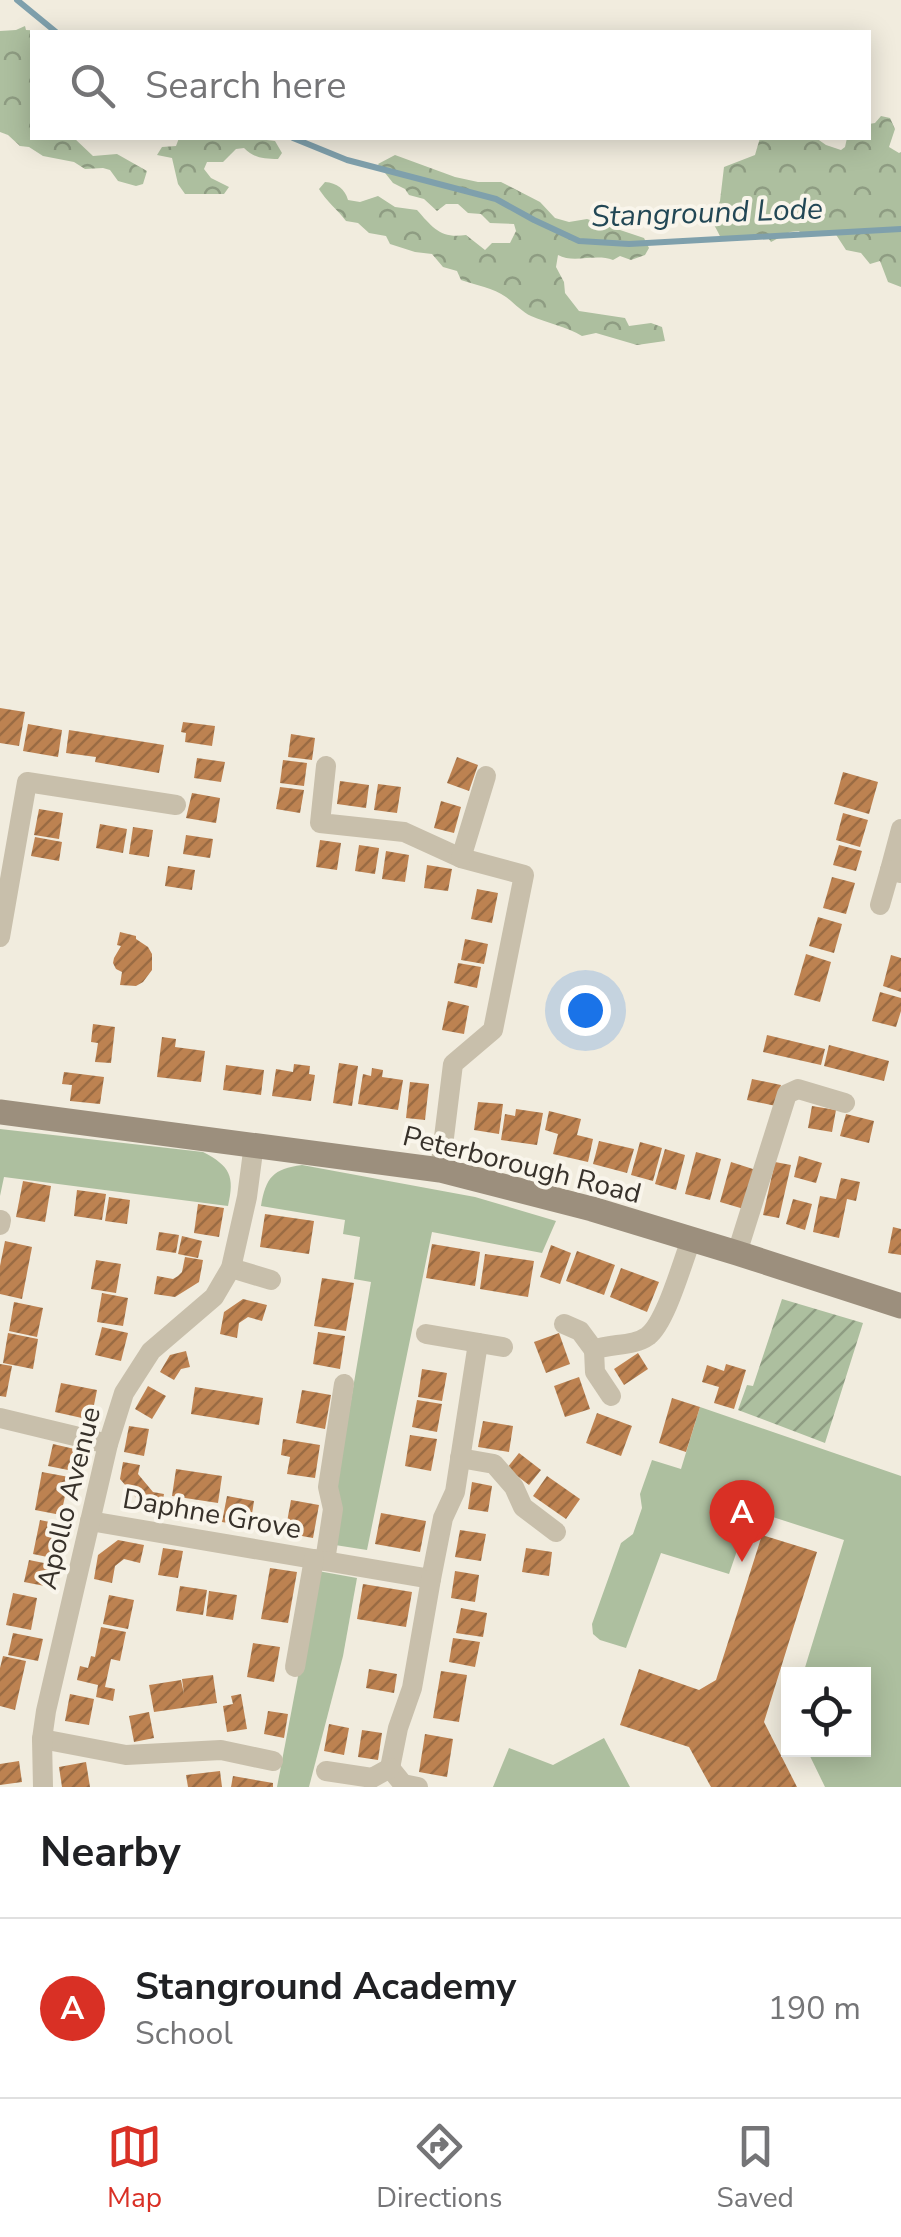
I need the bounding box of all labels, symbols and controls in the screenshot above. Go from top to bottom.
search box [30,30,871,140]
icon: search [65,58,120,113]
text: Search here [145,60,346,111]
water label: Stanground Lode [590,188,824,238]
your location [560,985,611,1036]
street label: Peterborough Road [399,1117,645,1213]
street label: Apollo Avenue [28,1403,110,1593]
street label: Daphne Grove [120,1480,304,1548]
pin: A [710,1480,774,1562]
map controls [781,1667,871,1757]
button: locate [781,1667,871,1757]
text: Nearby [40,1824,181,1881]
text: Stanground Academy [135,1961,516,2012]
text: A [61,1987,84,2030]
text: 190 m [768,1987,861,2030]
text: School [135,2012,233,2055]
tab: Map [107,2119,162,2217]
tab: Directions [376,2119,502,2217]
tab: Saved [717,2119,794,2217]

